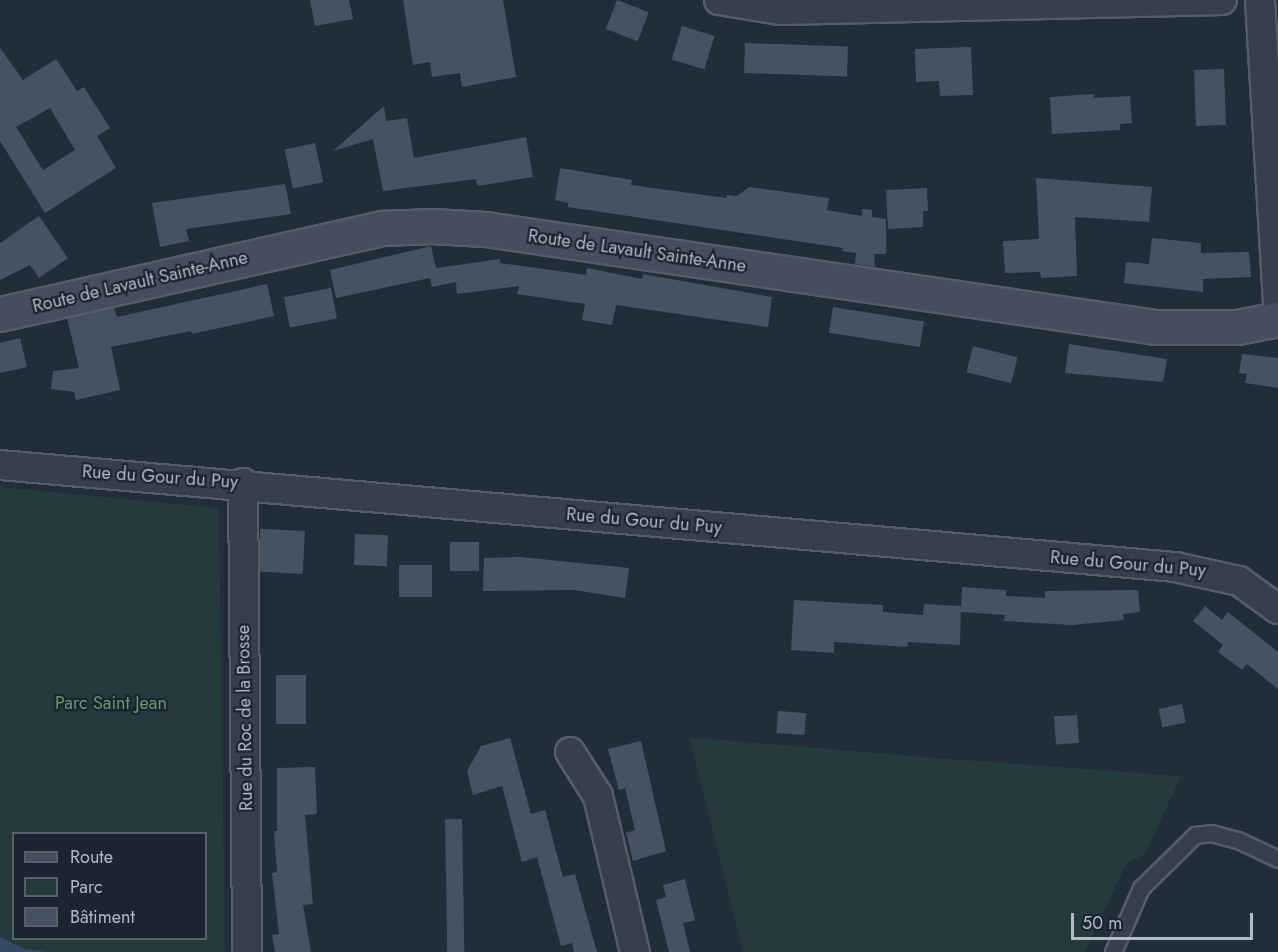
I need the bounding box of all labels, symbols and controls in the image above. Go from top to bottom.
street label: Route de Lavault Sainte-Anne [527,225,747,277]
street label: Route de Lavault Sainte-Anne [30,247,250,317]
street label: Rue du Gour du Puy [81,461,239,493]
street label: Rue du Gour du Puy [565,503,723,539]
street label: Rue du Gour du Puy [1049,546,1207,582]
street label: Rue du Roc de la Brosse [233,625,257,811]
park label: Parc Saint Jean [55,692,167,714]
legend [12,832,207,940]
text: Route [70,844,113,870]
text: Parc [70,874,103,900]
scale bar [1074,901,1256,939]
text: Bâtiment [70,904,135,930]
text: 50 m [1082,910,1122,936]

